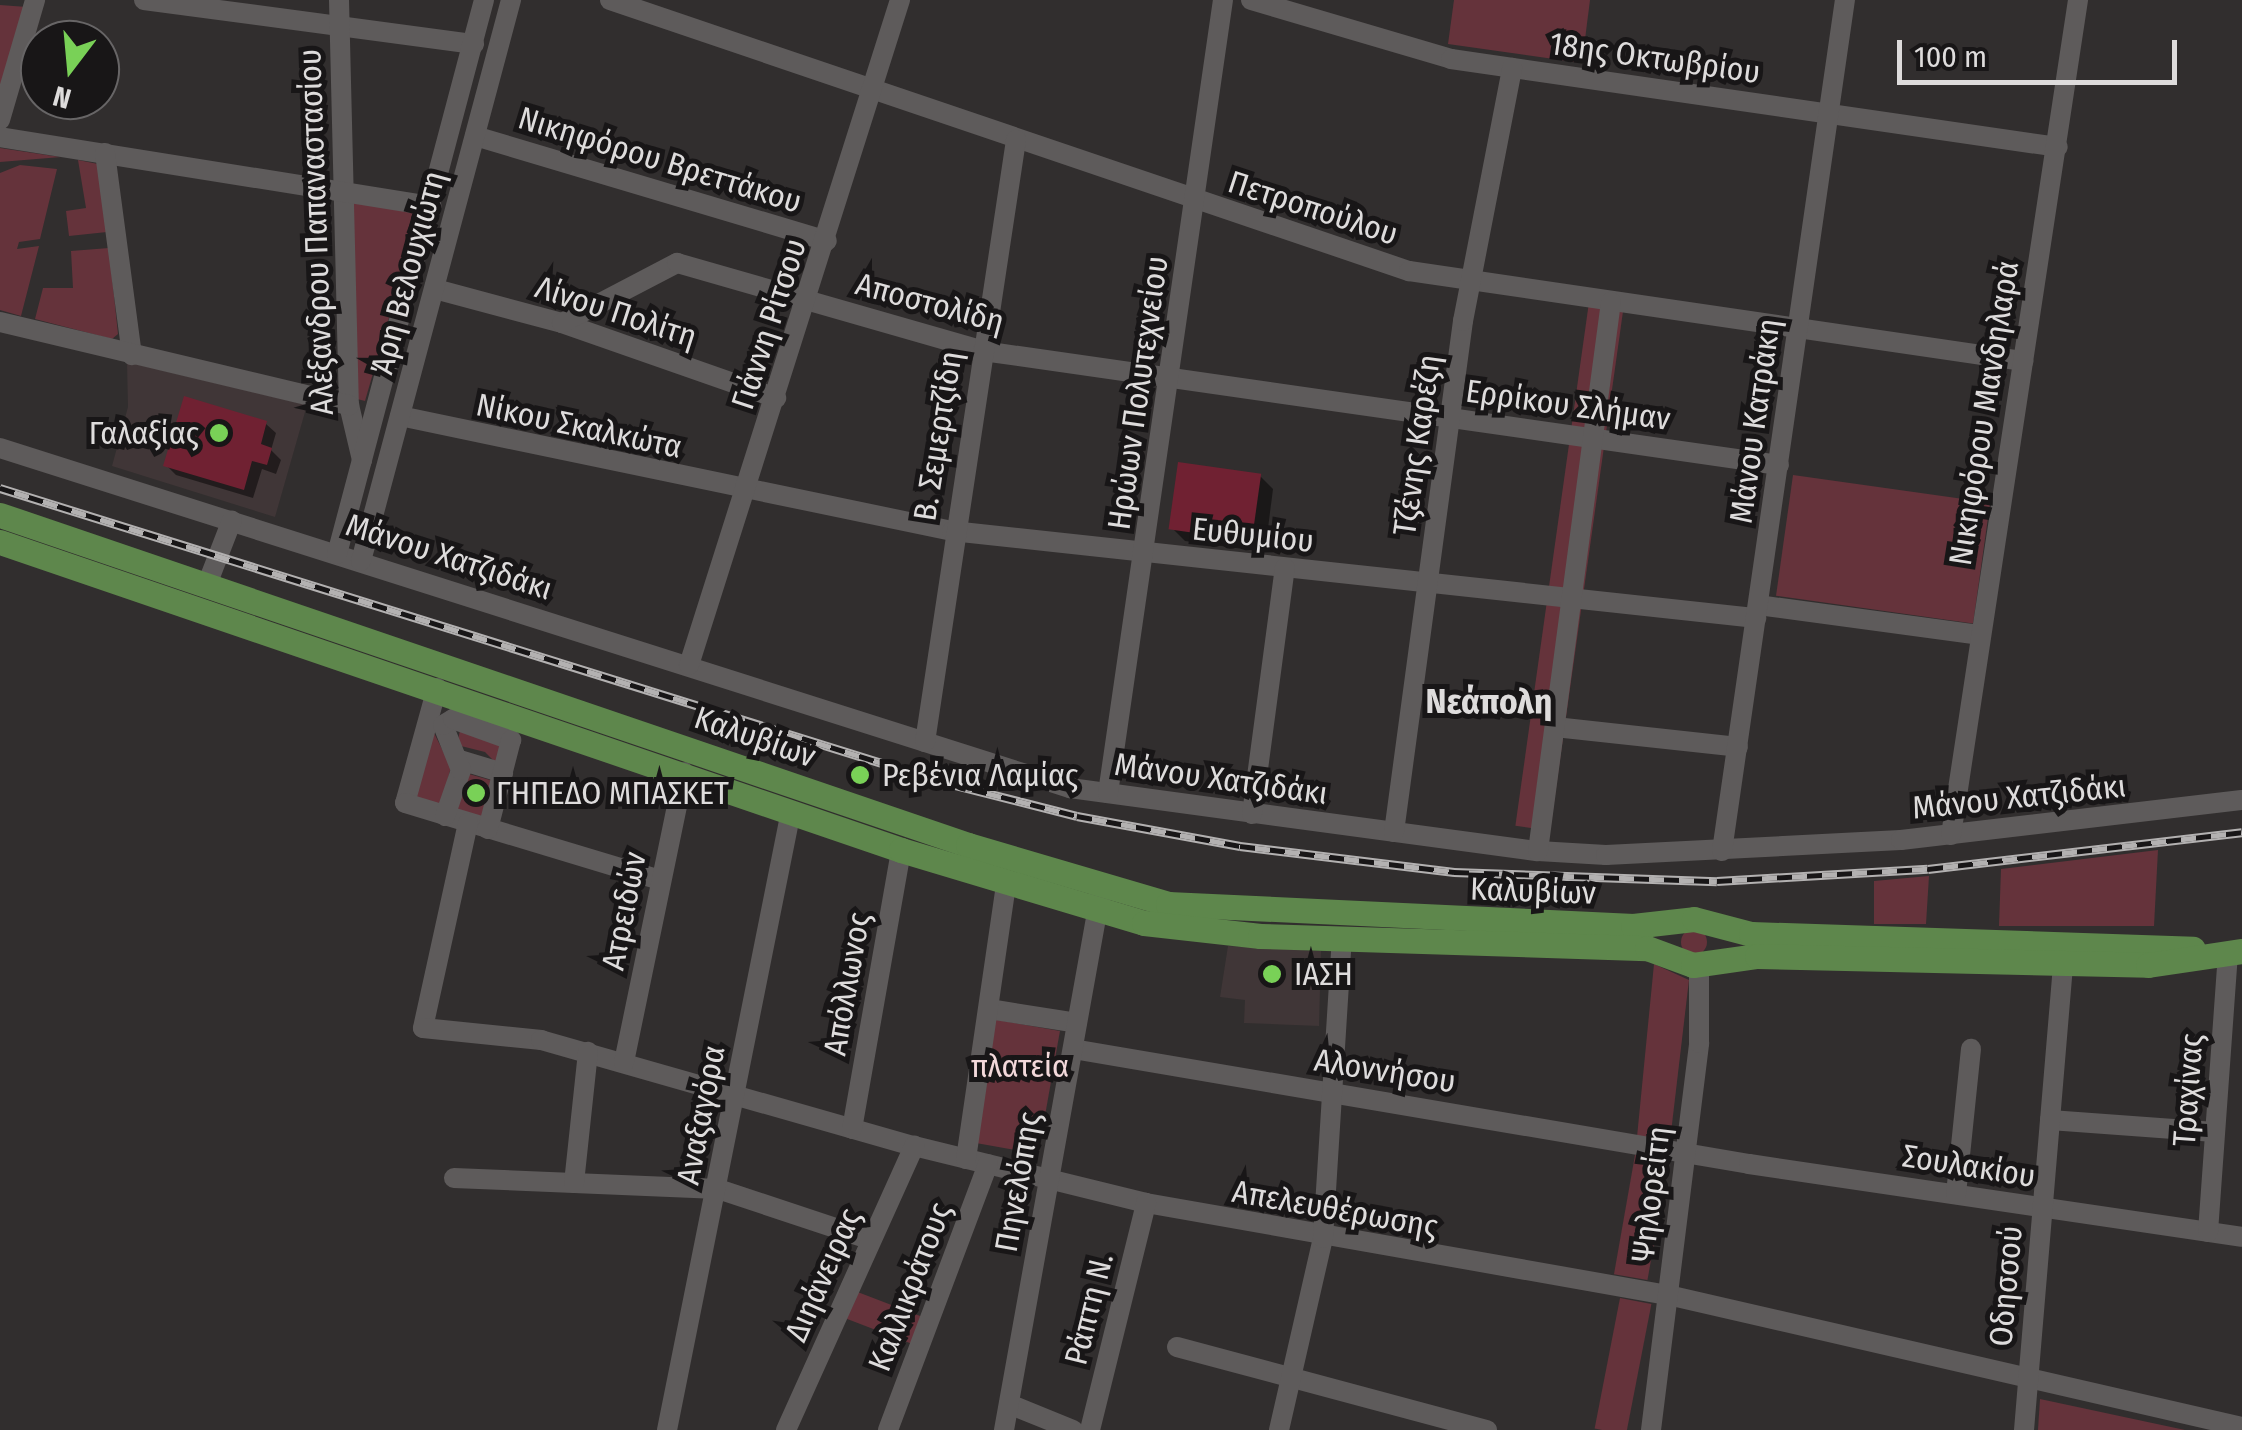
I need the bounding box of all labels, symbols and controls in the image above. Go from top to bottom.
north arrow [20,20,120,120]
scale bar [1902,20,2182,82]
street label: 18ης Οκτωβρίου [1547,24,1763,92]
text: 100 m [1914,39,1987,75]
street label: Αλέξανδρου Παπαναστασίου [290,48,342,416]
text: N [50,79,75,116]
street label: Νικηφόρου Βρεττάκου [514,99,806,221]
street label: Πετροπούλου [1223,163,1403,253]
street label: Άρη Βελουχιώτη [362,167,454,379]
street label: Γιάννη Ρίτσου [723,234,815,414]
street label: Ηρώων Πολυτεχνείου [1100,254,1176,532]
street label: Νικηφόρου Μανδηλαρά [1941,258,2027,568]
street label: Αποστολίδη [852,265,1008,341]
street label: Λίνου Πολίτη [531,268,701,356]
street label: Μάνου Κατράκη [1722,316,1788,526]
street label: Β. Σεμερτζίδη [906,348,970,524]
street label: Τζένης Καρέζη [1385,352,1449,538]
street label: Ερρίκου Σλήμαν [1463,372,1673,438]
street label: Νίκου Σκαλκώτα [473,385,685,467]
place label: Γαλαξίας [89,414,199,452]
marker: Γαλαξίας [208,422,230,444]
street label: Μάνου Χατζιδάκι [341,506,557,608]
street label: Ευθυμίου [1190,510,1316,560]
district label: Νεάπολη [1426,680,1552,722]
street label: Καλυβίων [689,698,821,776]
street label: Μάνου Χατζιδάκι [1112,745,1330,813]
place label: Ρεβένια Λαμίας [882,756,1078,794]
marker: Ρεβένια Λαμίας [847,762,873,788]
street label: Μάνου Χατζιδάκι [1910,767,2128,827]
place label: ΓΗΠΕΔΟ ΜΠΑΣΚΕΤ [496,774,729,812]
marker: ΓΗΠΕΔΟ ΜΠΑΣΚΕΤ [465,782,487,804]
street label: Ατρειδών [594,849,654,973]
street label: Καλυβίων [1470,870,1596,912]
street label: Απόλλωνος [816,909,878,1059]
place label: ΙΑΣΗ [1294,955,1353,993]
marker: ΙΑΣΗ [1259,961,1285,987]
street label: Τραχίνας [2165,1032,2211,1148]
street label: Αλοννήσου [1312,1041,1458,1101]
street label: Αναξαγόρα [669,1042,733,1188]
park label: πλατεία [971,1047,1069,1085]
street label: Πηνελόπης [987,1109,1049,1255]
street label: Ψηλορείτη [1624,1124,1678,1264]
street label: Σουλακίου [1900,1137,2038,1195]
street label: Απελευθέρωσης [1229,1172,1441,1246]
street label: Καλλικράτους [860,1197,960,1377]
street label: Διηάνειρας [777,1203,869,1347]
street label: Οδησσού [1982,1224,2030,1348]
street label: Ράπτη Ν. [1057,1249,1121,1369]

